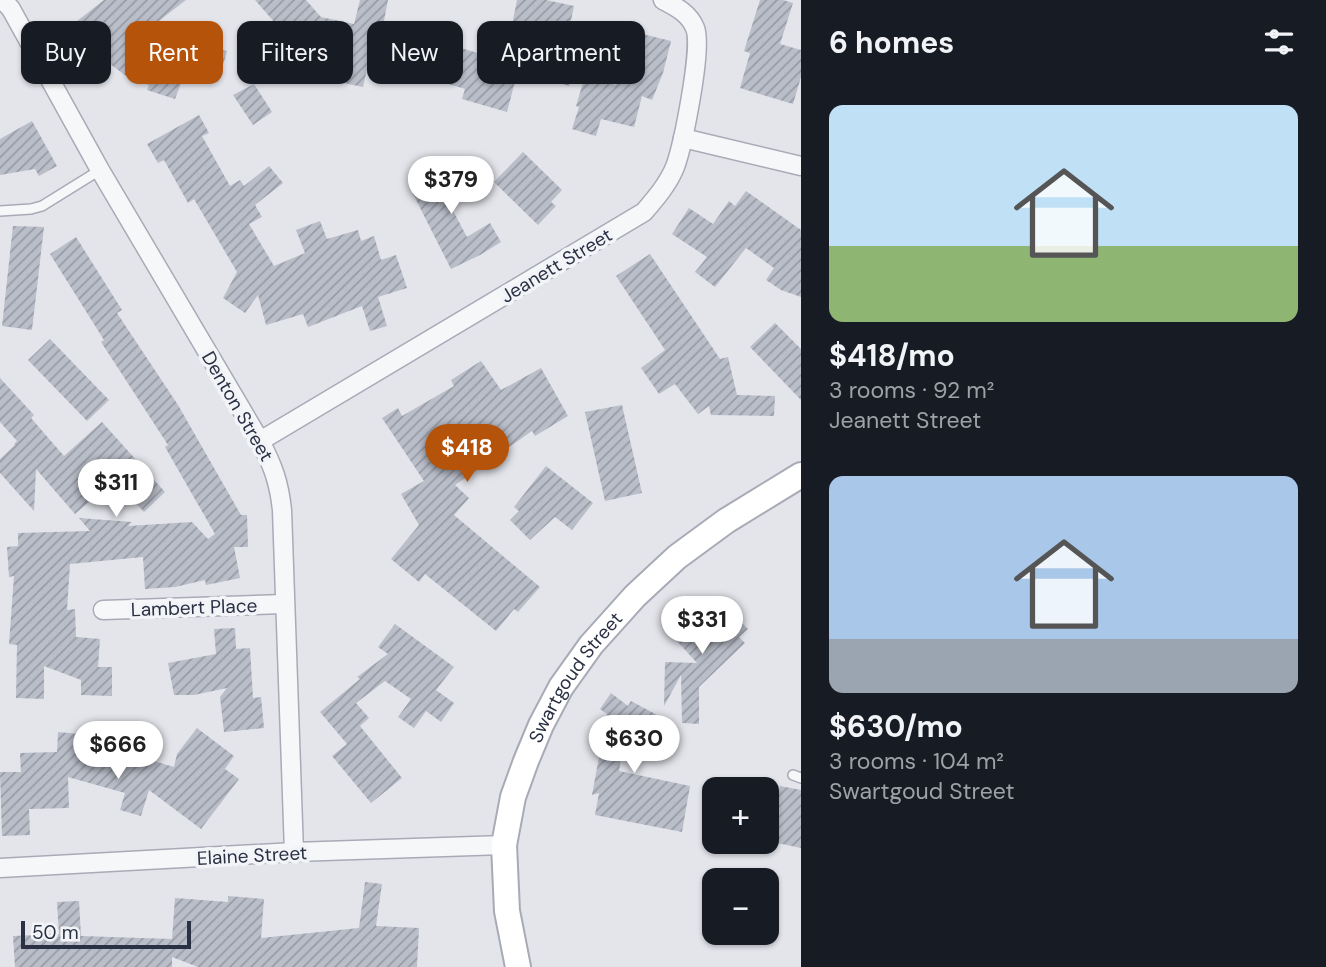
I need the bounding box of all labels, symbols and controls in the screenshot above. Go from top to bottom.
chip: Buy [21,21,111,84]
chip: Rent [125,21,223,84]
chip: Filters [237,21,353,84]
chip: New [367,21,463,84]
chip: Apartment [477,21,645,84]
text: 6 homes [829,23,954,62]
icon: filters [1260,23,1298,61]
icon: home [1001,150,1127,276]
pin: $379 [410,156,492,216]
text: $379 [424,164,478,194]
street label: Jeanett Street [496,222,617,309]
text: $418/mo [829,336,955,375]
street label: Denton Street [196,347,279,466]
text: 3 rooms · 92 m² [829,375,994,405]
text: Jeanett Street [829,405,981,435]
pin: $418 [426,424,508,484]
text: $418 [441,432,493,462]
pin: $311 [75,460,157,519]
text: $311 [94,467,138,497]
icon: home [1001,521,1127,647]
street label: Lambert Place [130,593,258,622]
pin: $331 [661,596,743,656]
text: $331 [677,604,727,634]
street label: Swartgoud Street [523,607,628,747]
text: $630/mo [829,707,963,746]
pin: $630 [593,716,675,775]
pin: $666 [77,722,159,781]
text: $630 [605,723,663,753]
text: $666 [89,729,147,759]
text: 3 rooms · 104 m² [829,746,1004,776]
text: Swartgoud Street [829,776,1014,806]
map controls [702,777,779,945]
button: + [702,777,779,854]
street label: Elaine Street [196,840,308,871]
button: − [702,868,779,945]
scale bar [21,918,191,950]
text: 50 m [32,920,79,945]

